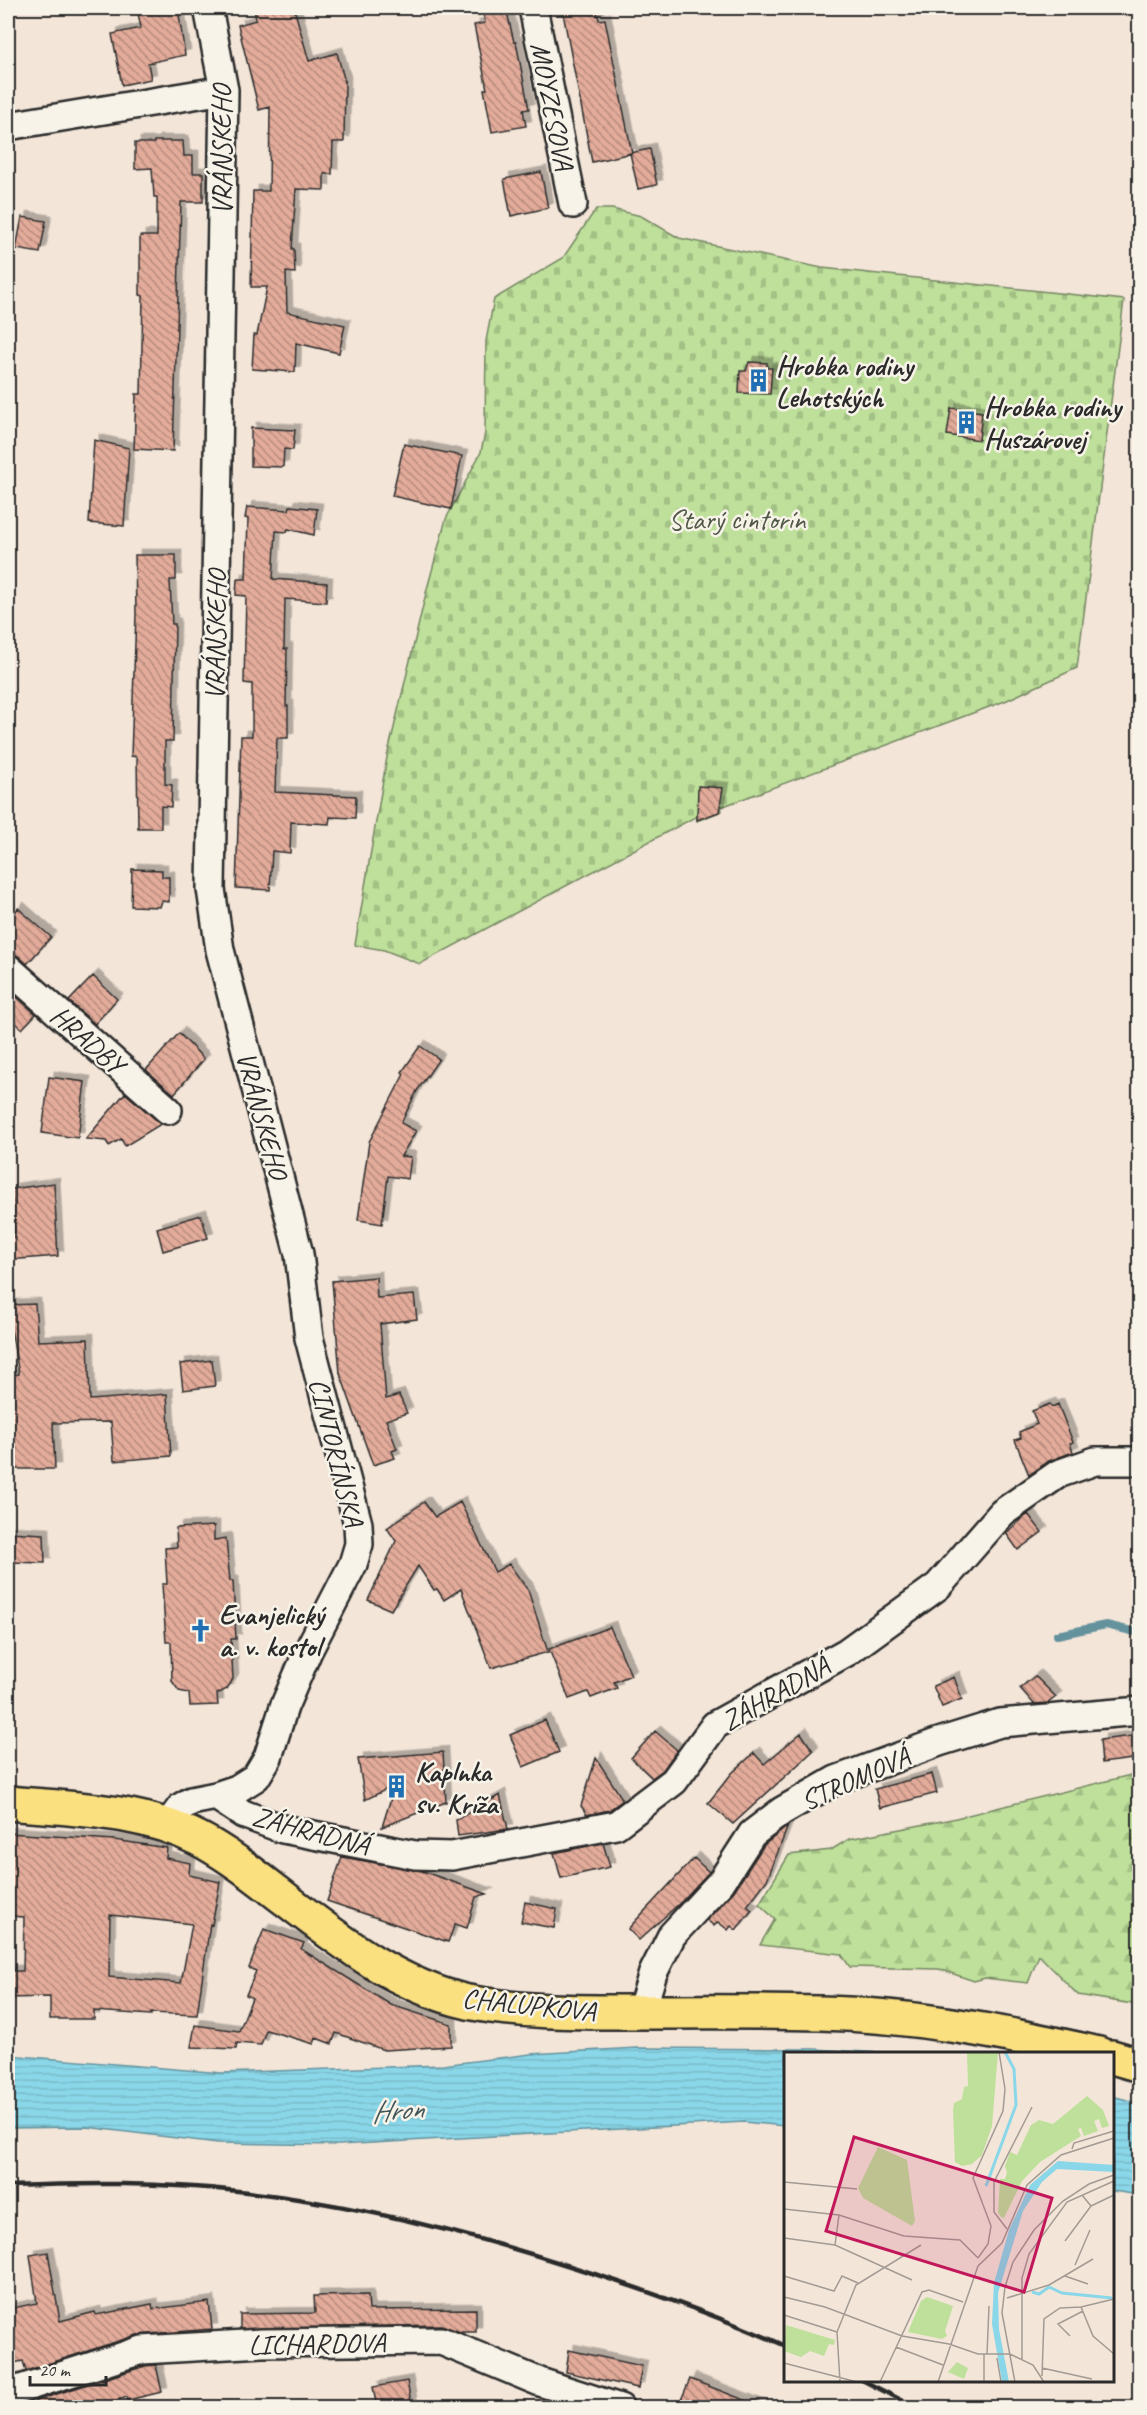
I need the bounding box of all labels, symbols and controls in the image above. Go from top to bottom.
street label: MOYZESOVA [523,39,582,175]
street label: VRÁNSKEHO [204,82,239,215]
place label: Hrobka rodiny Lehotských [776,348,915,415]
building icon: Hrobka rodiny Lehotských [745,368,771,394]
place label: Hrobka rodiny Huszárovej [984,389,1123,456]
building icon: Hrobka rodiny Huszárovej [953,409,979,435]
park label: Starý cintorín [669,502,807,537]
street label: VRÁNSKEHO [197,567,234,700]
street label: HRADBY [43,998,135,1084]
street label: VRÁNSKEHO [229,1048,297,1186]
street label: CINTORÍNSKA [301,1375,372,1532]
place label: Evanjelický a. v. kostol [219,1597,327,1664]
church icon: Evanjelický a. v. kostol [188,1617,214,1643]
street label: ZÁHRADNÁ [715,1646,839,1738]
street label: STROMOVÁ [795,1737,919,1818]
place label: Kaplnka sv. Kríža [415,1754,500,1821]
building icon: Kaplnka sv. Kríža [384,1774,410,1800]
street label: ZÁHRADNÁ [249,1798,377,1864]
street label: CHALUPKOVA [461,1980,599,2029]
inset map [784,2052,1114,2382]
water label: Hron [370,2089,427,2131]
street label: LICHARDOVA [248,2325,388,2362]
scale bar [30,2349,106,2387]
text: 20 m [39,2359,72,2381]

